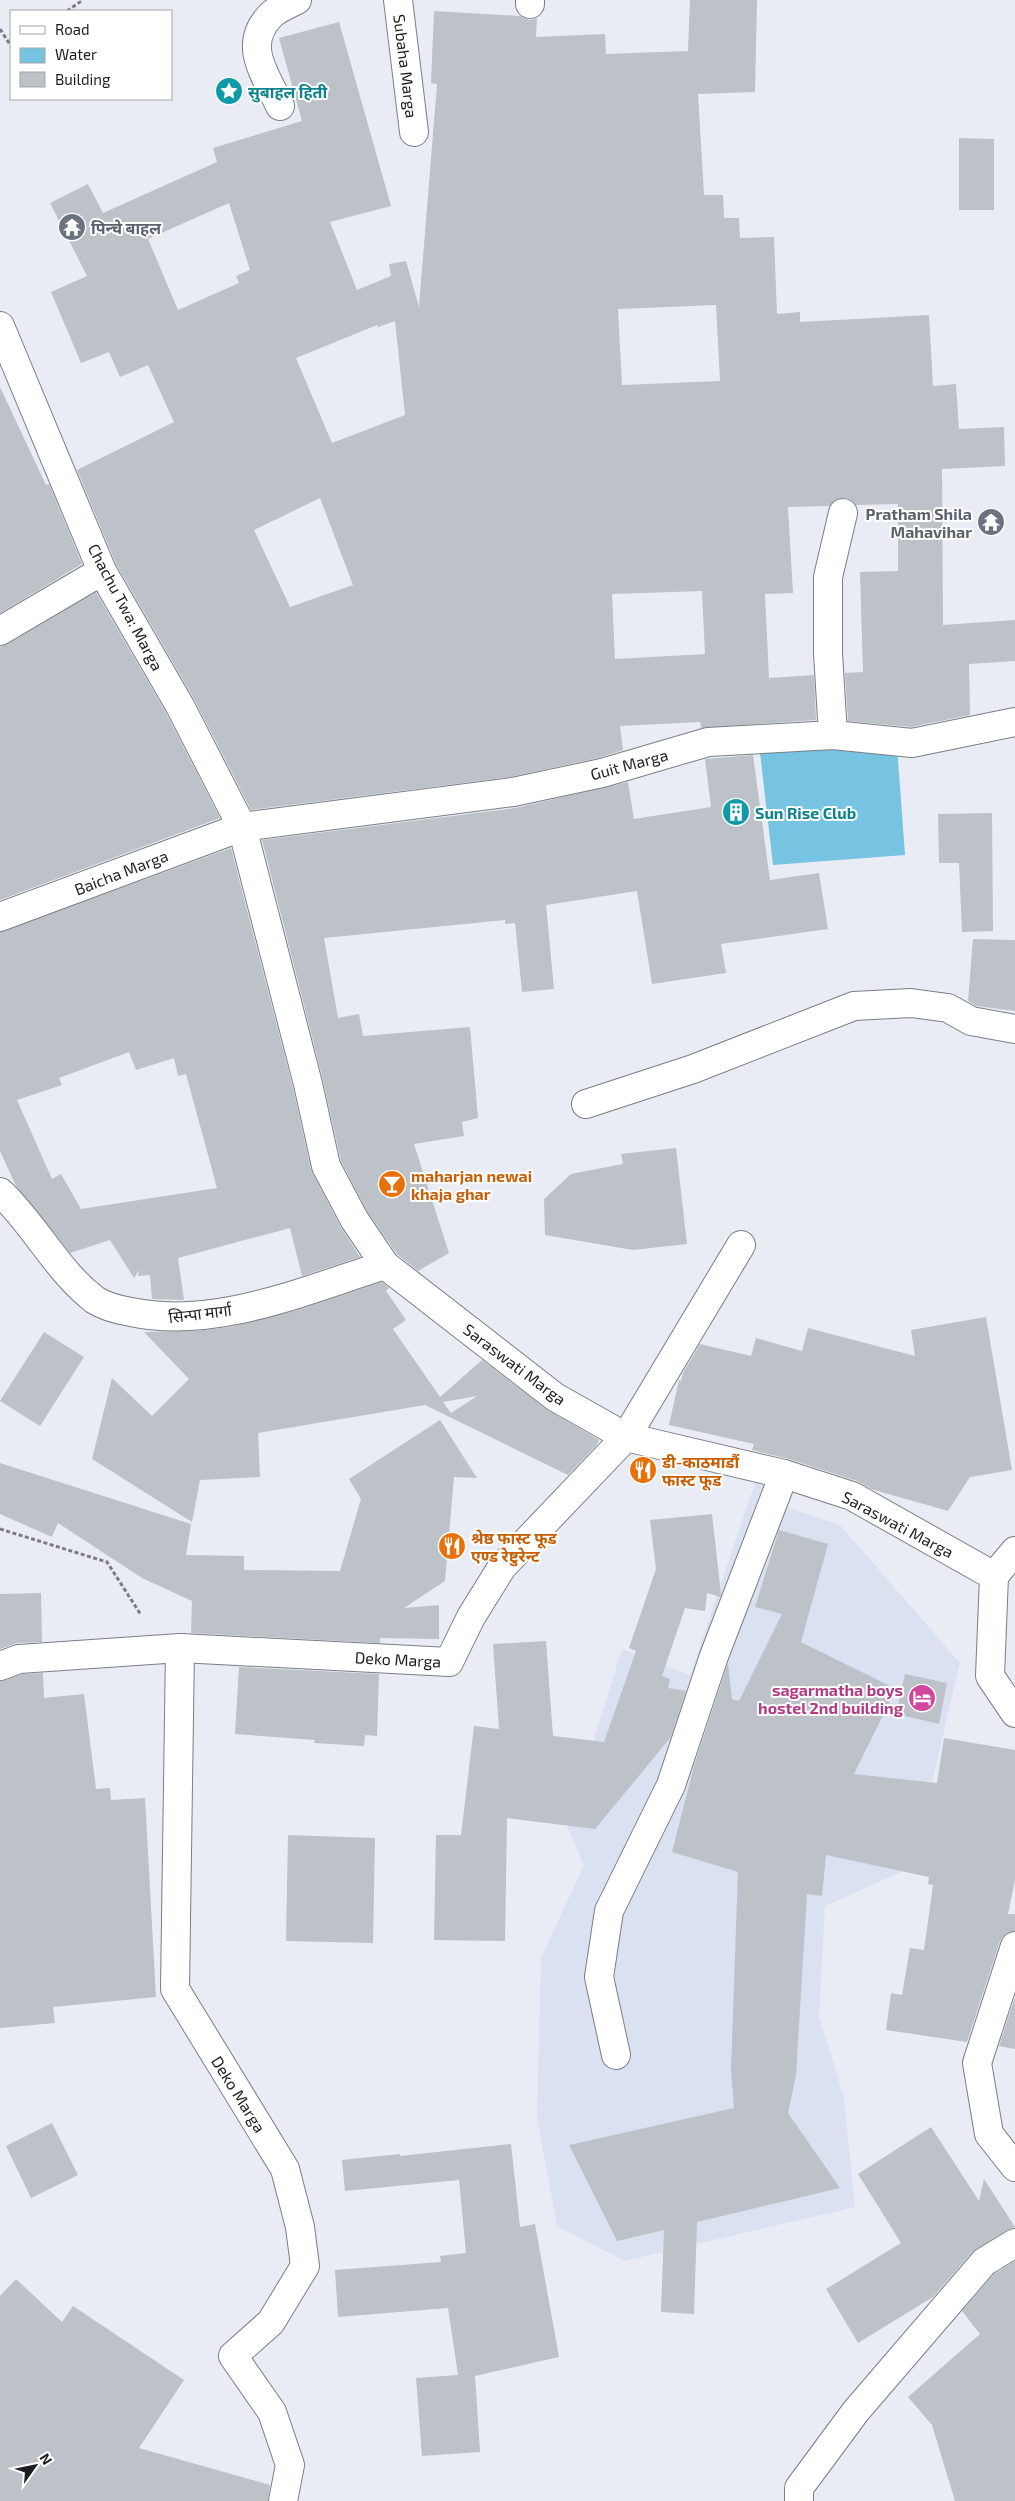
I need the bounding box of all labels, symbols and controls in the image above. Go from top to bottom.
legend [10,10,172,100]
street label: Subaha Marga [390,13,422,119]
text: Road [55,20,90,38]
text: Water [55,45,97,63]
text: Building [55,70,111,88]
place icon: सुबाहल हिती [214,76,244,106]
place label: सुबाहल हिती [248,82,327,103]
temple icon: पिन्चे बाहल [57,212,87,242]
place label: पिन्चे बाहल [91,218,162,237]
place label: Pratham Shila Mahavihar [866,504,972,541]
temple icon: Pratham Shila Mahavihar [976,507,1006,537]
street label: Chachu Twa: Marga [85,540,167,674]
street label: Guit Marga [588,745,670,783]
building icon: Sun Rise Club [721,797,751,827]
place label: Sun Rise Club [755,803,856,822]
street label: Baicha Marga [71,845,171,899]
place label: maharjan newai khaja ghar [411,1166,532,1203]
bar icon: maharjan newai khaja ghar [377,1169,407,1199]
street label: सिन्पा मार्गा [167,1300,234,1326]
street label: Saraswati Marga [460,1319,570,1409]
place label: डी-काठमाडौं फास्ट फूड [661,1452,740,1491]
restaurant icon: डी-काठमाडौं फास्ट फूड [628,1455,658,1485]
street label: Saraswati Marga [839,1487,957,1561]
place label: श्रेष्ठ फास्ट फूड एण्ड रेष्टुरेन्ट [471,1528,557,1567]
restaurant icon: श्रेष्ठ फास्ट फूड एण्ड रेष्टुरेन्ट [437,1531,467,1561]
street label: Deko Marga [354,1647,442,1671]
place label: sagarmatha boys hostel 2nd building [758,1680,904,1717]
hotel icon: sagarmatha boys hostel 2nd building [907,1683,937,1713]
street label: Deko Marga [208,2052,270,2136]
north arrow [10,2441,60,2491]
text: N [36,2450,56,2468]

